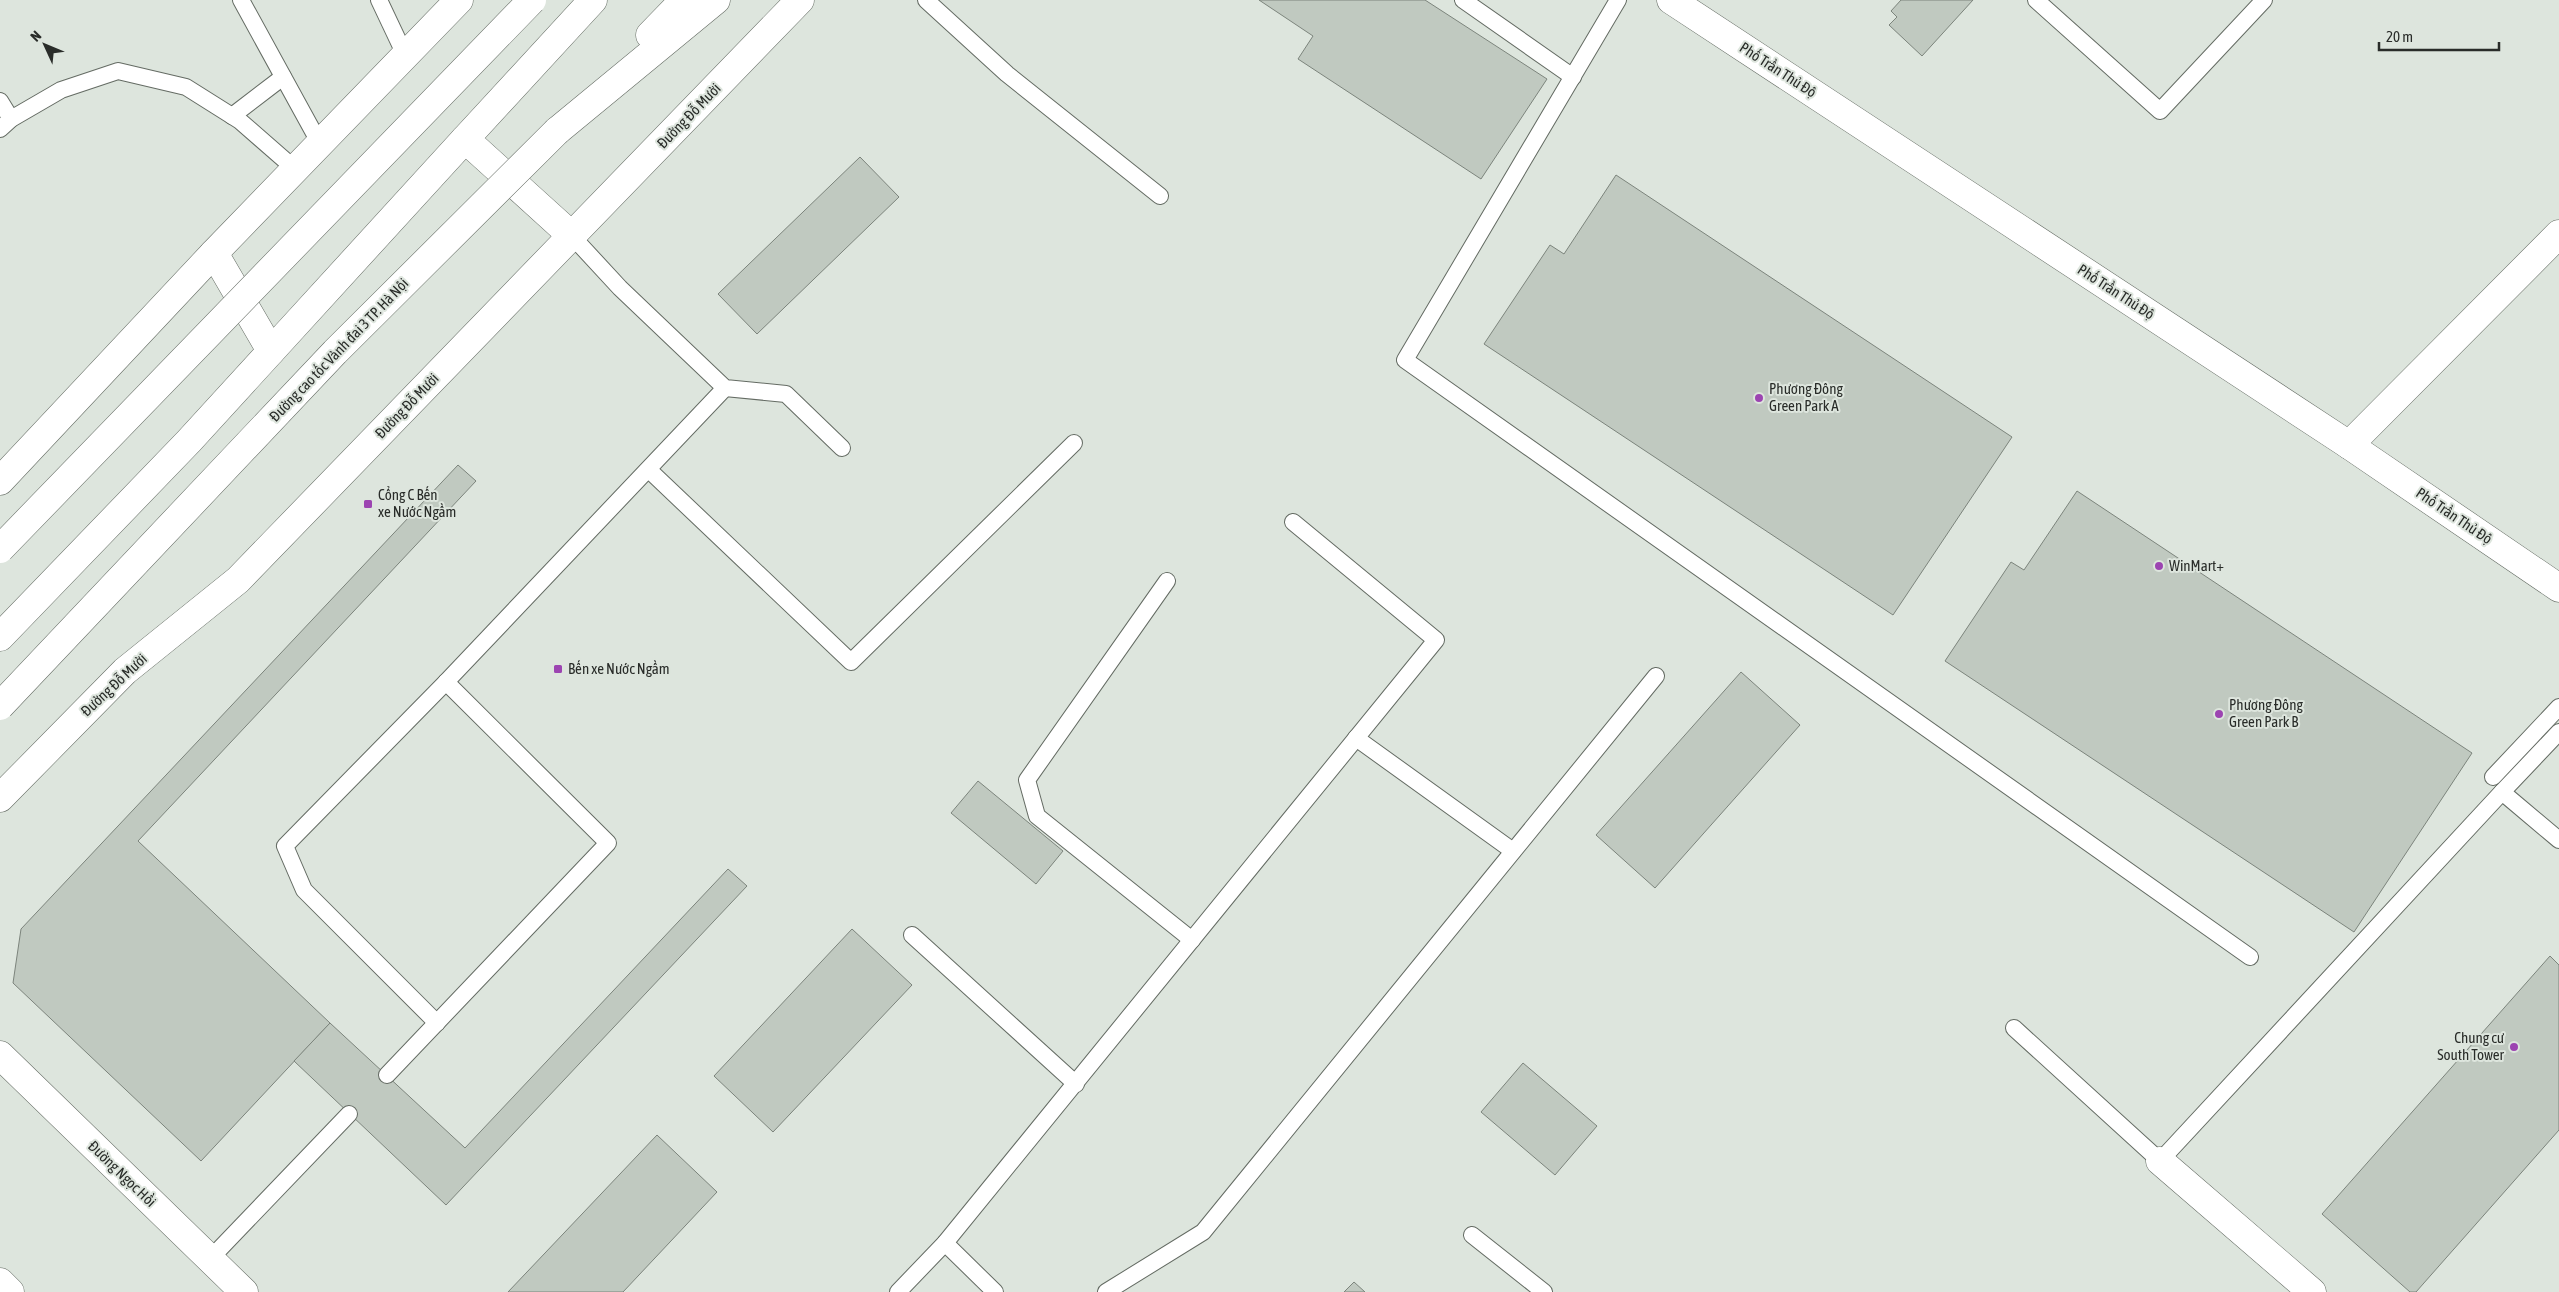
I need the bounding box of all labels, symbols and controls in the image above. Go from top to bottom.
north arrow [20,20,70,70]
scale bar [2379,20,2499,52]
text: N [27,27,44,44]
text: 20 m [2386,28,2413,45]
street label: Phố Trần Thủ Độ [1737,38,1820,101]
street label: Đường Đỗ Mười [653,80,724,152]
street label: Phố Trần Thủ Độ [2075,260,2158,323]
street label: Đường cao tốc Vành đai 3 TP. Hà Nội [266,275,412,425]
street label: Đường Đỗ Mười [371,370,442,442]
place label: Phương Đông Green Park A [1769,380,1843,414]
marker: Phương Đông Green Park A [1753,392,1765,404]
street label: Phố Trần Thủ Độ [2413,484,2496,547]
place label: Cổng C Bến xe Nước Ngầm [378,486,456,520]
marker: Cổng C Bến xe Nước Ngầm [362,498,374,510]
place label: WinMart+ [2169,557,2224,574]
marker: WinMart+ [2153,560,2165,572]
street label: Đường Đỗ Mười [77,650,150,719]
place label: Bến xe Nước Ngầm [568,660,670,677]
marker: Bến xe Nước Ngầm [552,663,564,675]
place label: Phương Đông Green Park B [2229,696,2303,730]
marker: Phương Đông Green Park B [2213,708,2225,720]
place label: Chung cư South Tower [2437,1029,2505,1063]
marker: Chung cư South Tower [2508,1041,2520,1053]
street label: Đường Ngọc Hồi [85,1137,160,1210]

